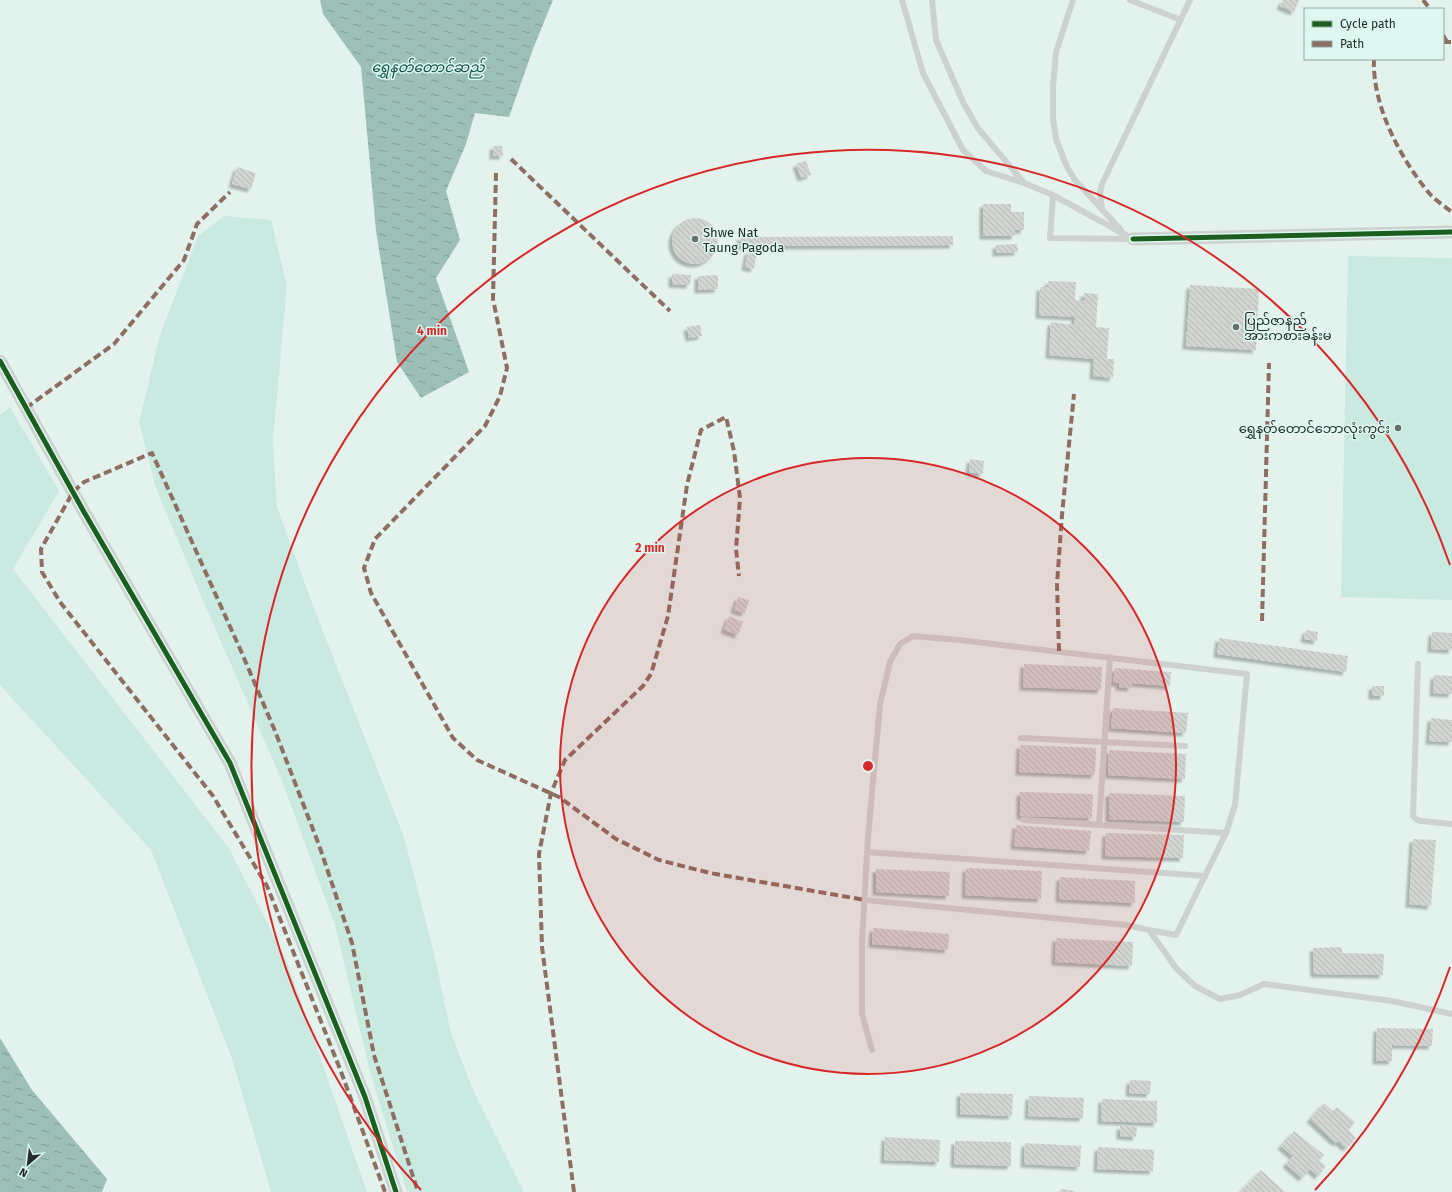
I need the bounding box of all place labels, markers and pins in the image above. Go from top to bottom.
place label: Shwe Nat Taung Pagoda [703,225,784,255]
marker: Shwe Nat Taung Pagoda [690,234,700,244]
place label: ပြည်ဇာနည် အားကစားခန်းမ [1244,312,1332,346]
marker: ပြည်ဇာနည် အားကစားခန်းမ [1231,322,1241,332]
place label: ရွှေနတ်တောင်ဘောလုံးကွင်း [1239,420,1390,439]
marker: ရွှေနတ်တောင်ဘောလုံးကွင်း [1393,423,1403,433]
centre of rings [861,759,875,773]

